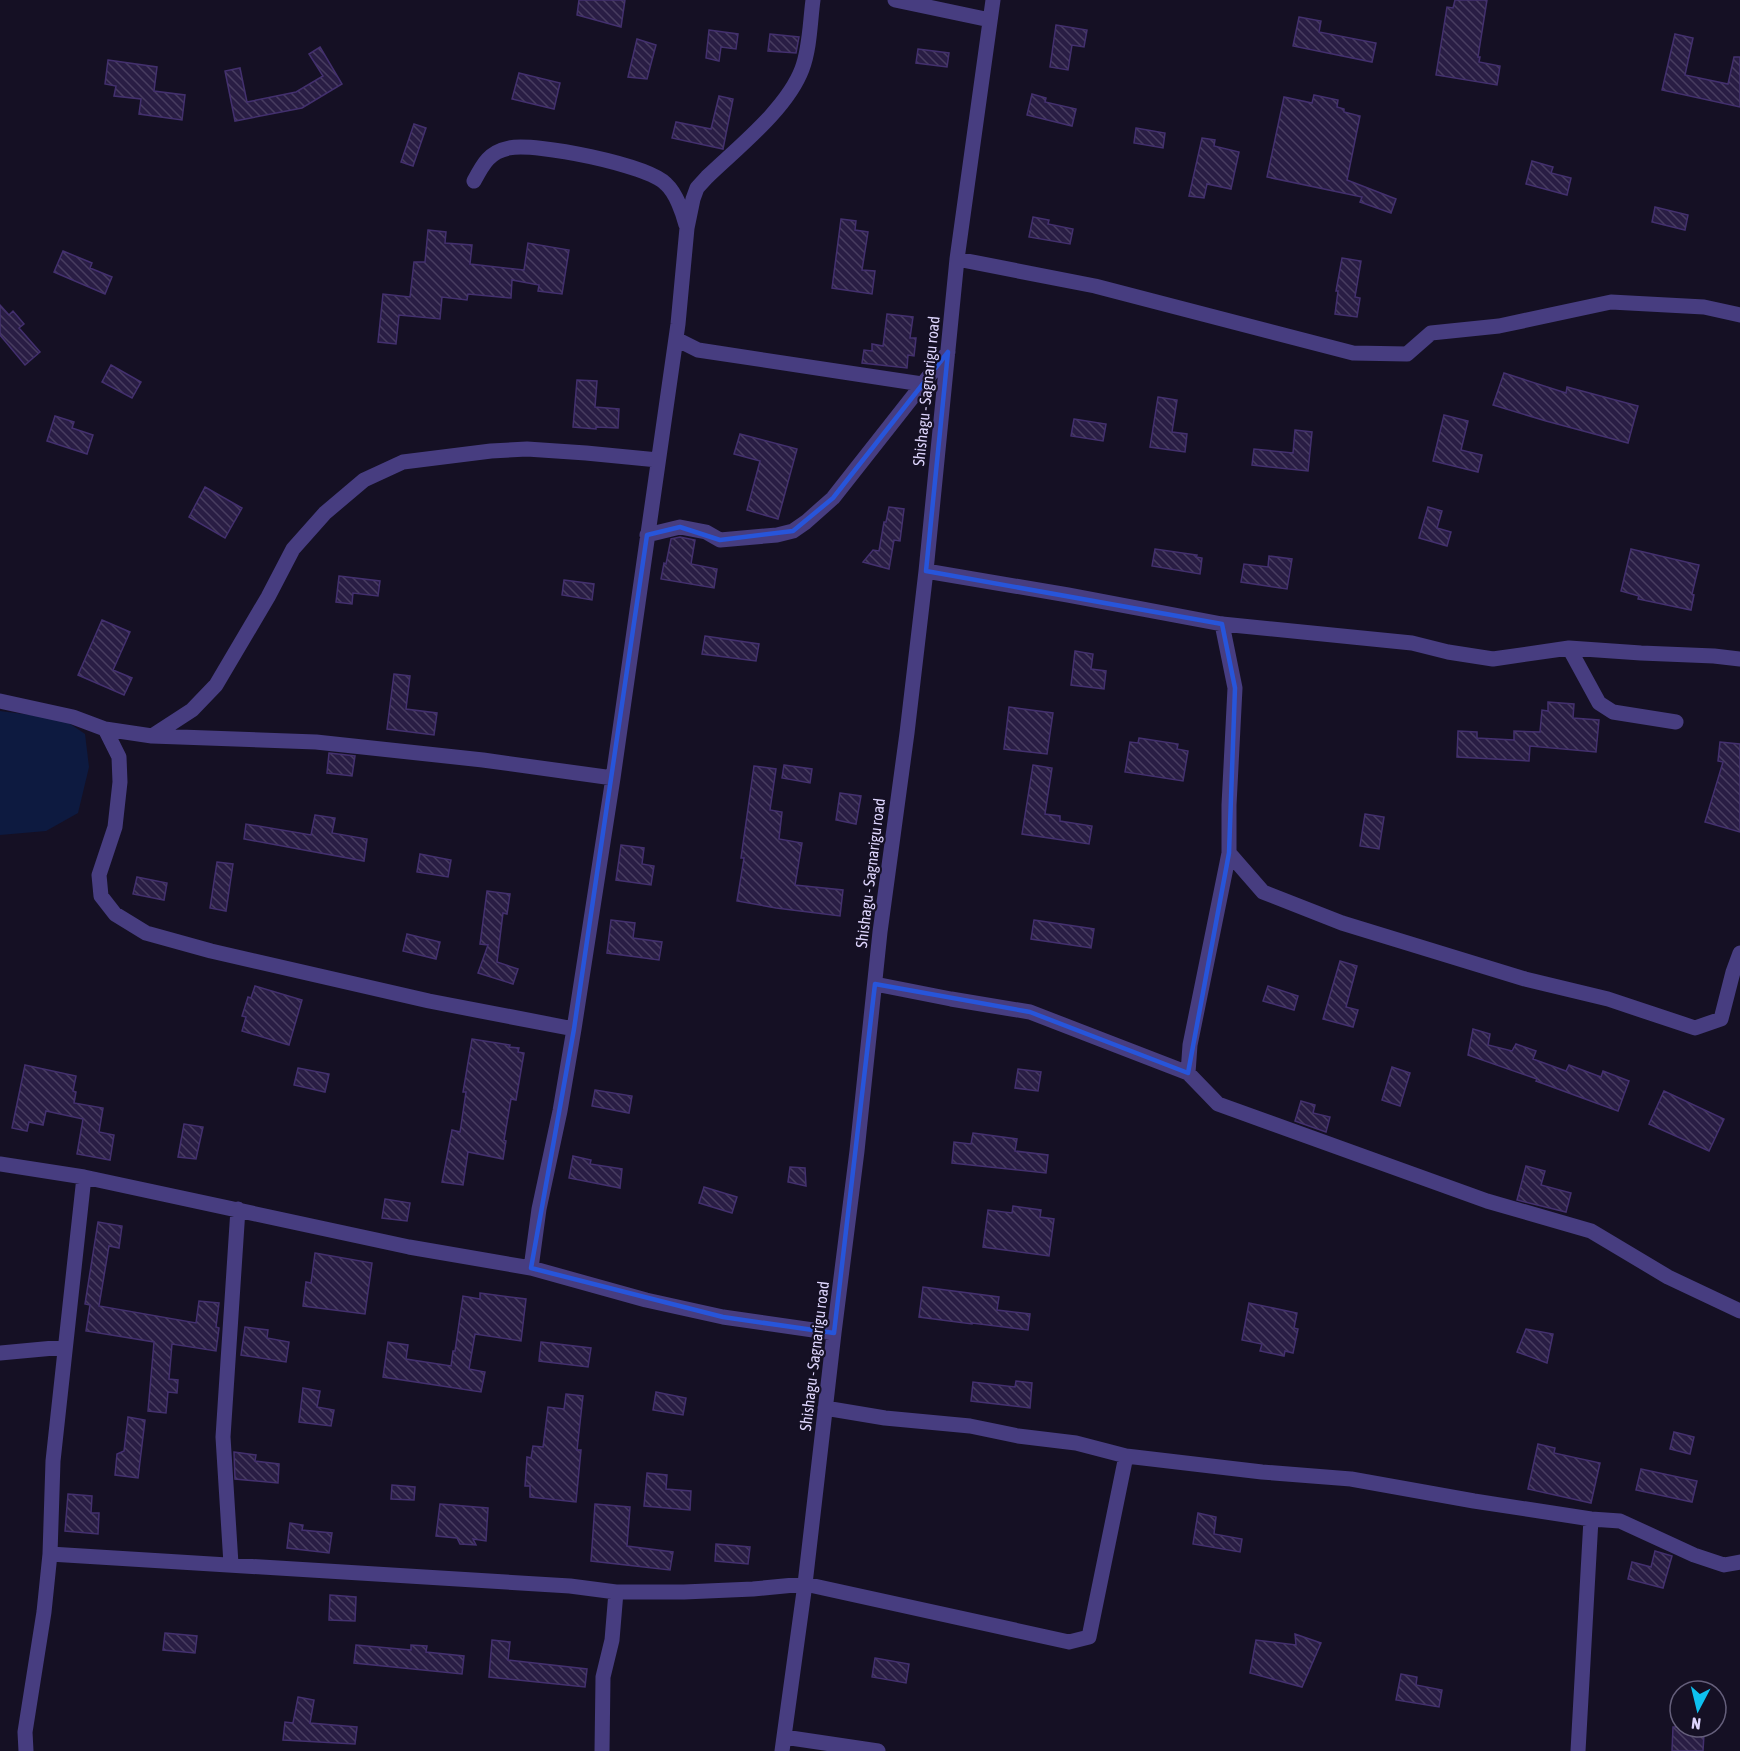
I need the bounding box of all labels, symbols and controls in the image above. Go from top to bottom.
street label: Shishagu - Sagnarigu road [909,315,944,467]
street label: Shishagu - Sagnarigu road [852,797,889,949]
street label: Shishagu - Sagnarigu road [796,1280,833,1432]
north arrow [1668,1679,1728,1739]
text: N [1690,1714,1702,1733]

